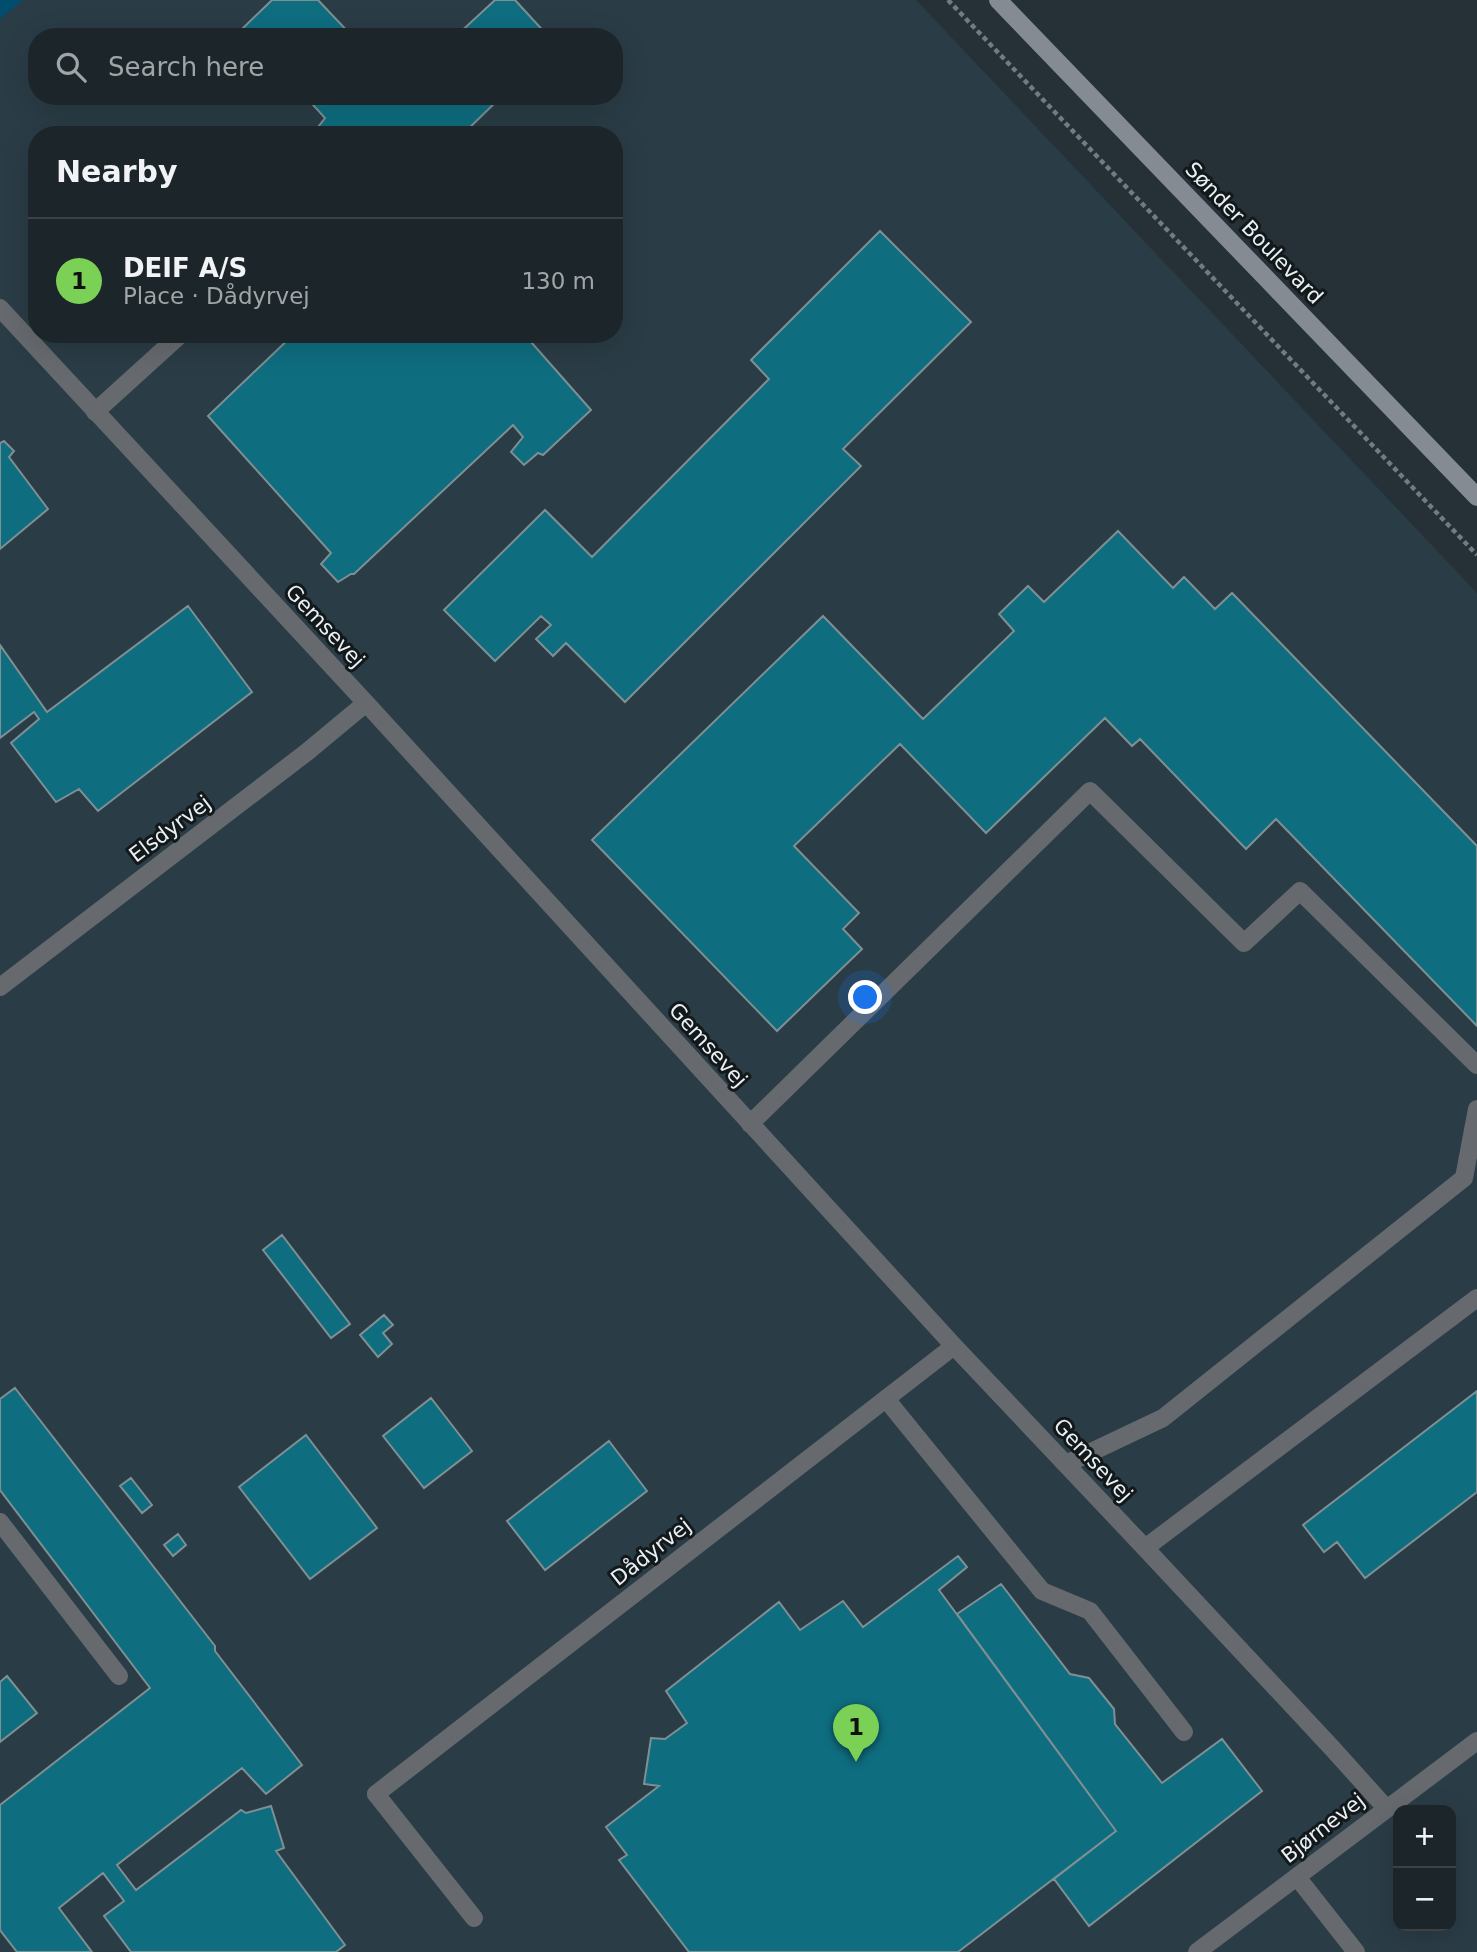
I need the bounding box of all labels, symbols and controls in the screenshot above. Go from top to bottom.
search box [28,28,623,105]
icon: search [52,48,90,86]
text: Search here [108,52,264,82]
text: Nearby [56,154,178,189]
street label: Sønder Boulevard [1180,157,1328,309]
text: DEIF A/S [123,253,247,283]
text: 1 [71,268,87,294]
text: 130 m [521,268,595,294]
text: Place · Dådyrvej [123,283,310,309]
street label: Gemsevej [281,580,369,672]
street label: Elsdyrvej [125,791,215,867]
your location [848,980,882,1014]
street label: Gemsevej [664,998,752,1092]
street label: Gemsevej [1049,1414,1137,1506]
street label: Dådyrvej [606,1513,696,1591]
pin: 1 [833,1704,879,1762]
street label: Bjørnevej [1277,1788,1369,1868]
map controls [1393,1805,1456,1931]
button: + [1393,1805,1456,1868]
button: − [1393,1868,1456,1931]

